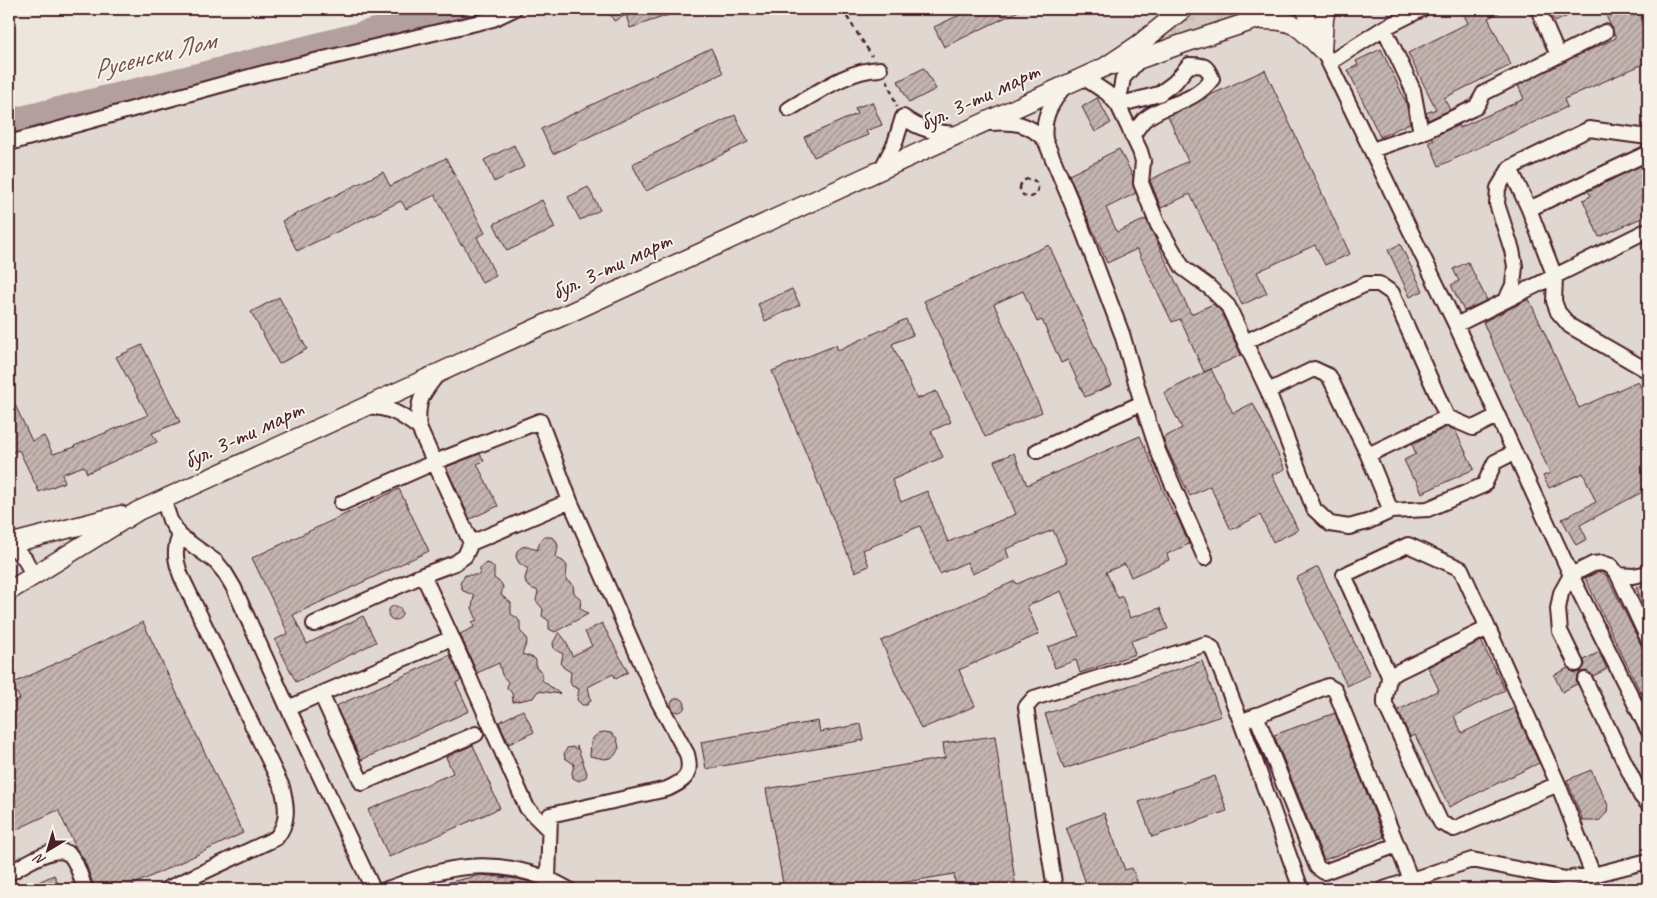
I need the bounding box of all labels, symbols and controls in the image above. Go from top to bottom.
water label: Русенски Лом [90,23,222,86]
street label: бул. 3-ти март [914,54,1046,139]
street label: бул. 3-ти март [546,223,678,308]
street label: бул. 3-ти март [178,392,310,477]
north arrow [22,826,72,876]
text: N [30,849,49,869]

